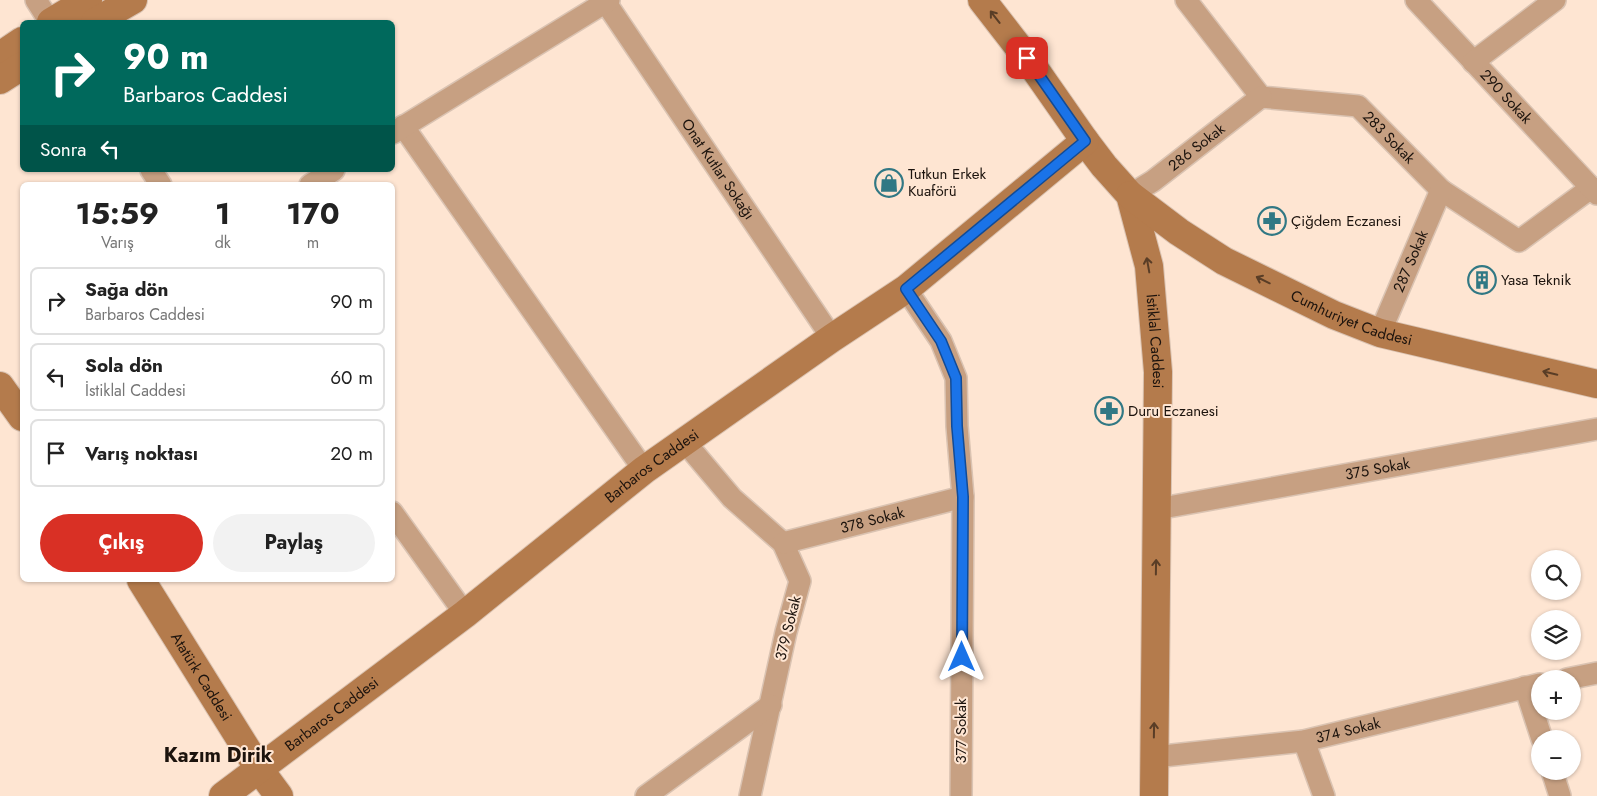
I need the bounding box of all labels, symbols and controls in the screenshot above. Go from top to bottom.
one-way arrow [990,11,1001,24]
text: 90 m [123,32,209,82]
pin [1006,37,1048,79]
icon: right [40,40,105,105]
icon: arrive [1013,44,1041,72]
street label: 290 Sokak [1475,64,1537,129]
text: Barbaros Caddesi [123,78,288,110]
street label: 283 Sokak [1358,106,1420,169]
street label: Onat Kutlar Sokağı [676,114,760,224]
street label: 286 Sokak [1163,118,1230,176]
icon: left [96,135,124,163]
text: Sonra [40,136,86,163]
place label: Tutkun Erkek Kuaförü [908,163,986,202]
shop icon: Tutkun Erkek Kuaförü [874,168,904,198]
text: 15:59 [75,192,159,235]
text: 1 [215,192,230,235]
text: 170 [286,192,340,235]
pharmacy icon: Çiğdem Eczanesi [1257,206,1287,236]
place label: Çiğdem Eczanesi [1291,210,1401,232]
street label: 287 Sokak [1388,226,1434,296]
text: Varış [101,231,134,254]
text: dk [215,231,231,254]
text: m [307,231,319,254]
one-way arrow [1142,258,1152,274]
building icon: Yasa Teknik [1467,265,1497,295]
place label: Yasa Teknik [1501,269,1571,291]
one-way arrow [1256,275,1271,284]
text: Sağa dön [85,276,169,303]
street label: Cumhuriyet Caddesi [1287,284,1414,351]
icon: right [42,287,70,315]
text: 90 m [330,288,373,315]
street label: İstiklal Caddesi [1140,293,1169,389]
text: Barbaros Caddesi [85,303,205,326]
text: Sola dön [85,352,163,379]
icon: left [42,363,70,391]
text: 60 m [330,364,373,391]
one-way arrow [1542,368,1558,377]
text: İstiklal Caddesi [85,379,186,402]
pharmacy icon: Duru Eczanesi [1094,396,1124,426]
place label: Duru Eczanesi [1128,400,1219,422]
street label: Barbaros Caddesi [600,424,703,509]
icon: arrive [42,439,70,467]
text: Varış noktası [85,440,198,467]
text: 20 m [330,440,373,467]
street label: 375 Sokak [1343,452,1412,486]
street label: 378 Sokak [838,501,907,539]
button: Çıkış [40,514,203,572]
button: Paylaş [213,514,375,572]
map controls [1531,550,1581,780]
button: search [1531,550,1581,600]
one-way arrow [1151,560,1161,576]
street label: 379 Sokak [769,593,807,663]
button: layers [1531,610,1581,660]
street label: Atatürk Caddesi [165,628,237,725]
position arrow [935,630,987,682]
button: + [1531,670,1581,720]
street label: Barbaros Caddesi [280,672,383,757]
street label: 377 Sokak [950,698,972,764]
street label: 374 Sokak [1313,712,1383,749]
one-way arrow [1149,722,1159,738]
button: − [1531,730,1581,780]
district label: Kazım Dirik [164,741,273,770]

